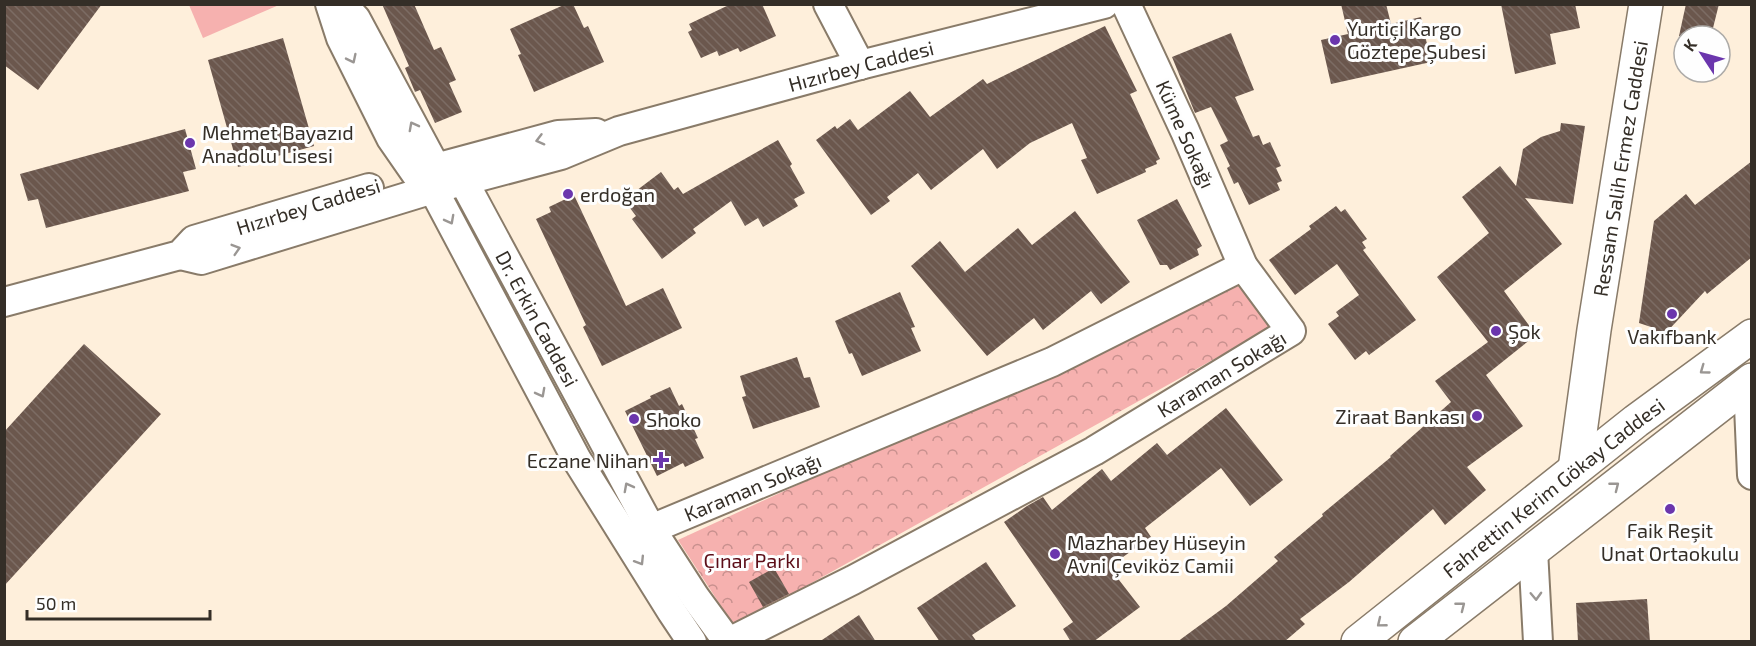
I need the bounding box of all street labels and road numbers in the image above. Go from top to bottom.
street label: Hızırbey Caddesi [785,35,936,96]
street label: Ressam Salih Ermez Caddesi [1588,39,1652,298]
street label: Küme Sokağı [1151,76,1221,192]
street label: Hızırbey Caddesi [233,173,383,239]
street label: Dr. Erkin Caddesi [491,246,584,391]
street label: Karaman Sokağı [1153,325,1290,422]
street label: Fahrettin Kerim Gökay Caddesi [1437,392,1669,582]
street label: Karaman Sokağı [680,447,825,526]

